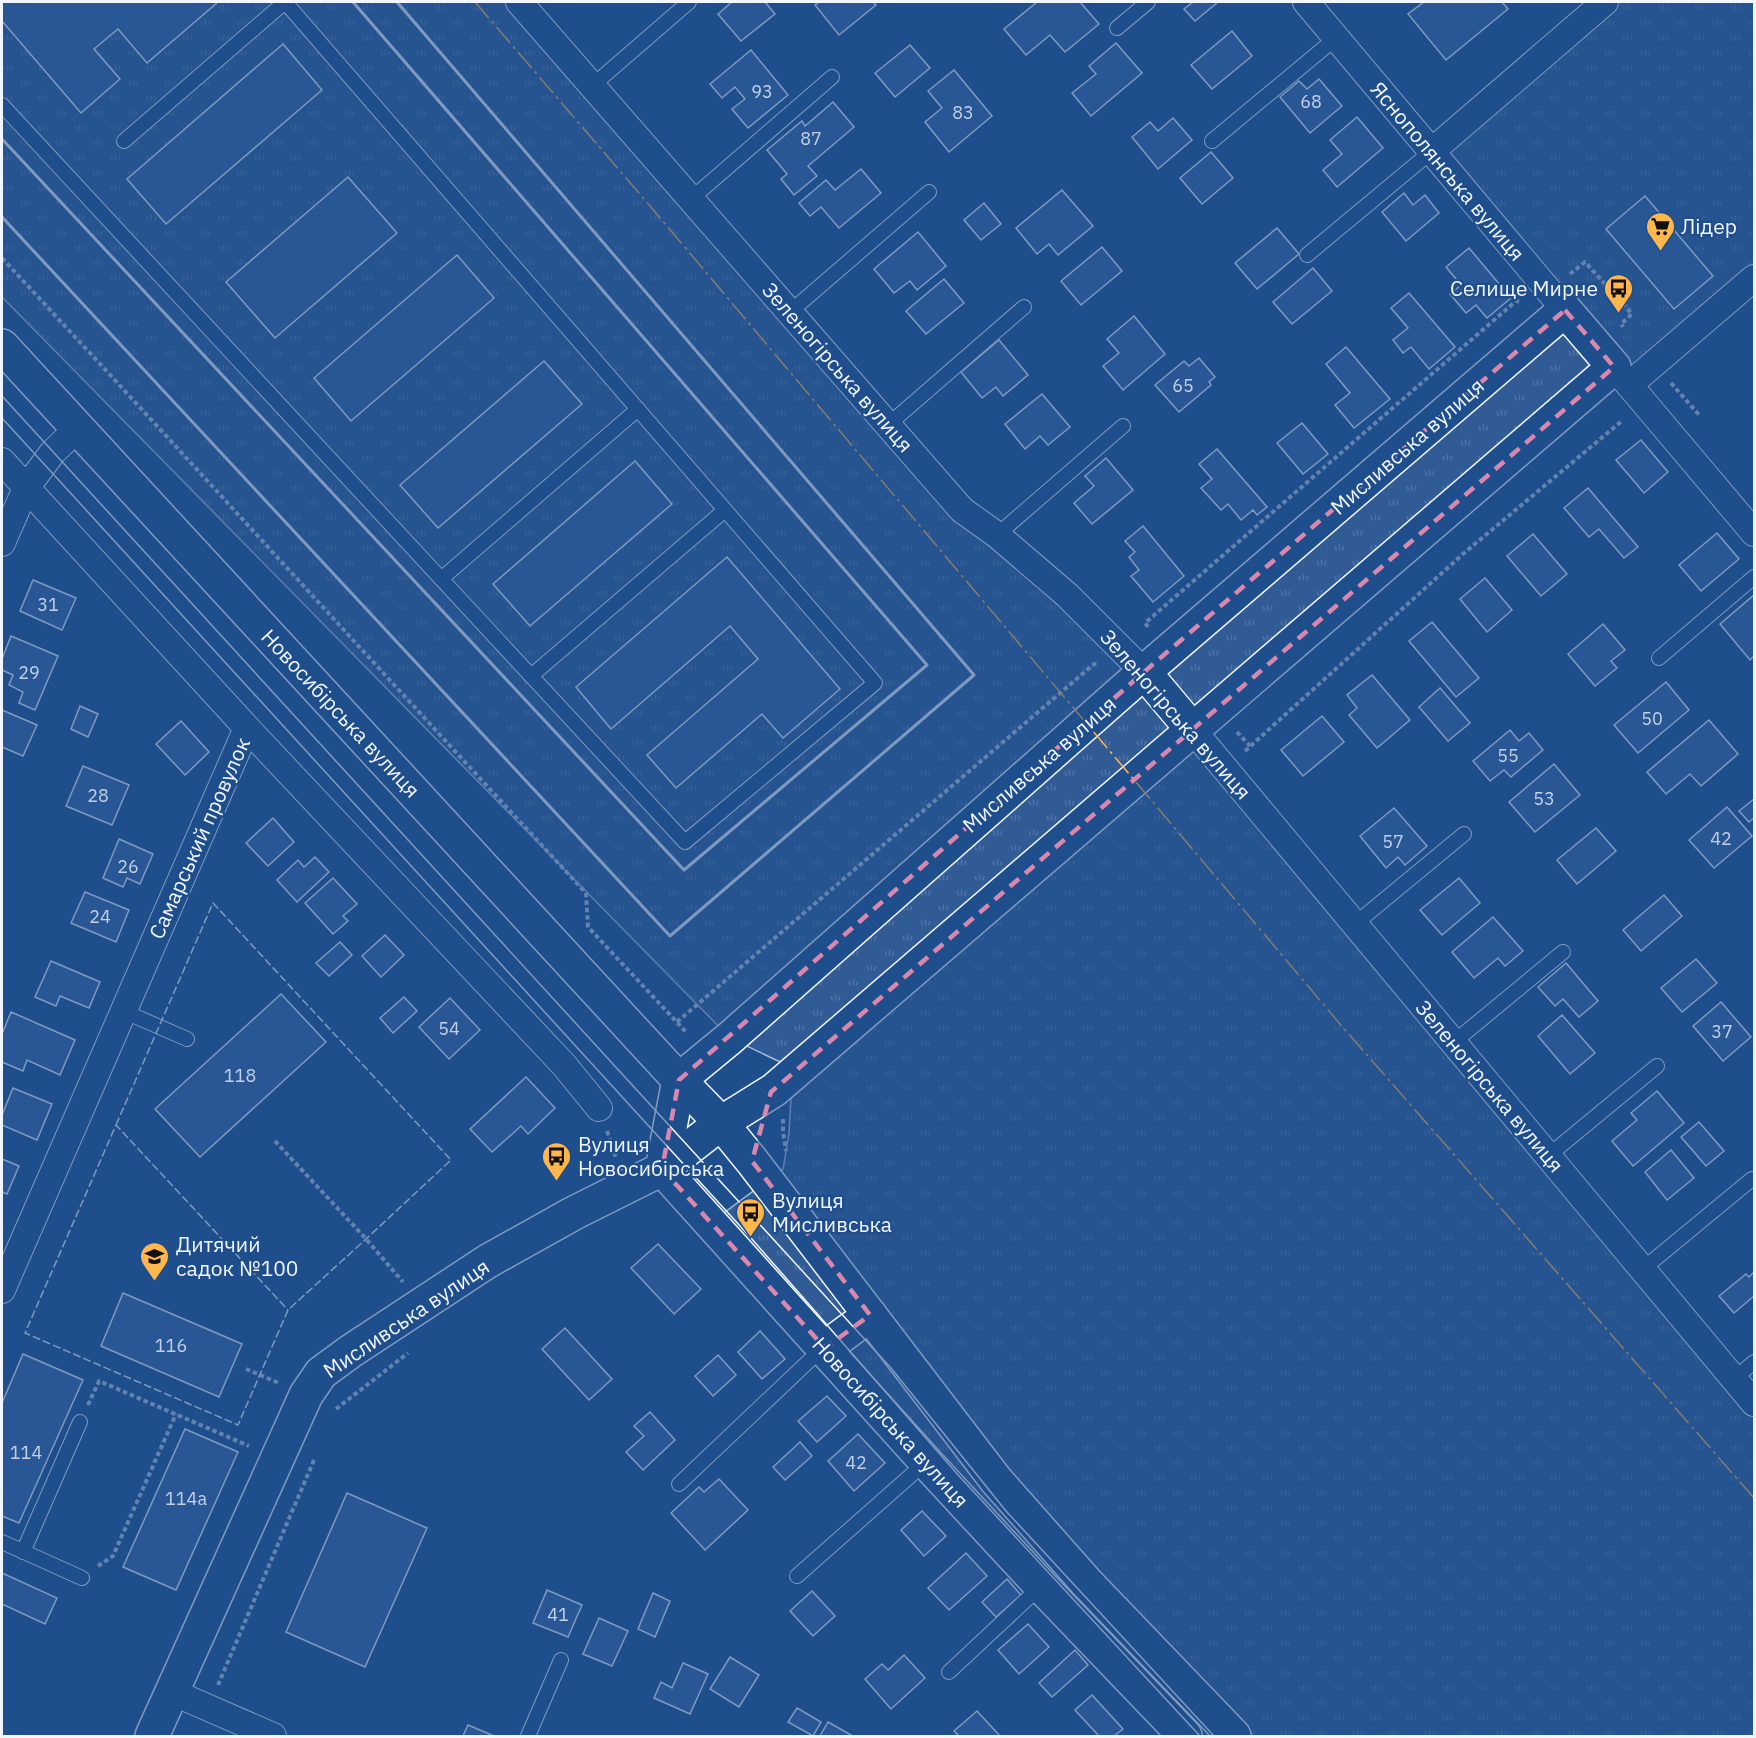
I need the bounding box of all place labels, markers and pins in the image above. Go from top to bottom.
supermarket icon: Лідер [1644,210,1676,252]
place label: Лідер [1681,212,1737,240]
bus stop icon: Селище Мирне [1603,272,1635,314]
place label: Селище Мирне [1450,274,1598,302]
place label: Вулиця Новосибірська [578,1130,724,1182]
bus stop icon: Вулиця Новосибірська [541,1140,573,1182]
place label: Вулиця Мисливська [772,1186,892,1238]
bus stop icon: Вулиця Мисливська [735,1196,767,1238]
place label: Дитячий садок №100 [176,1230,298,1282]
school or university icon: Дитячий садок №100 [139,1240,171,1282]

